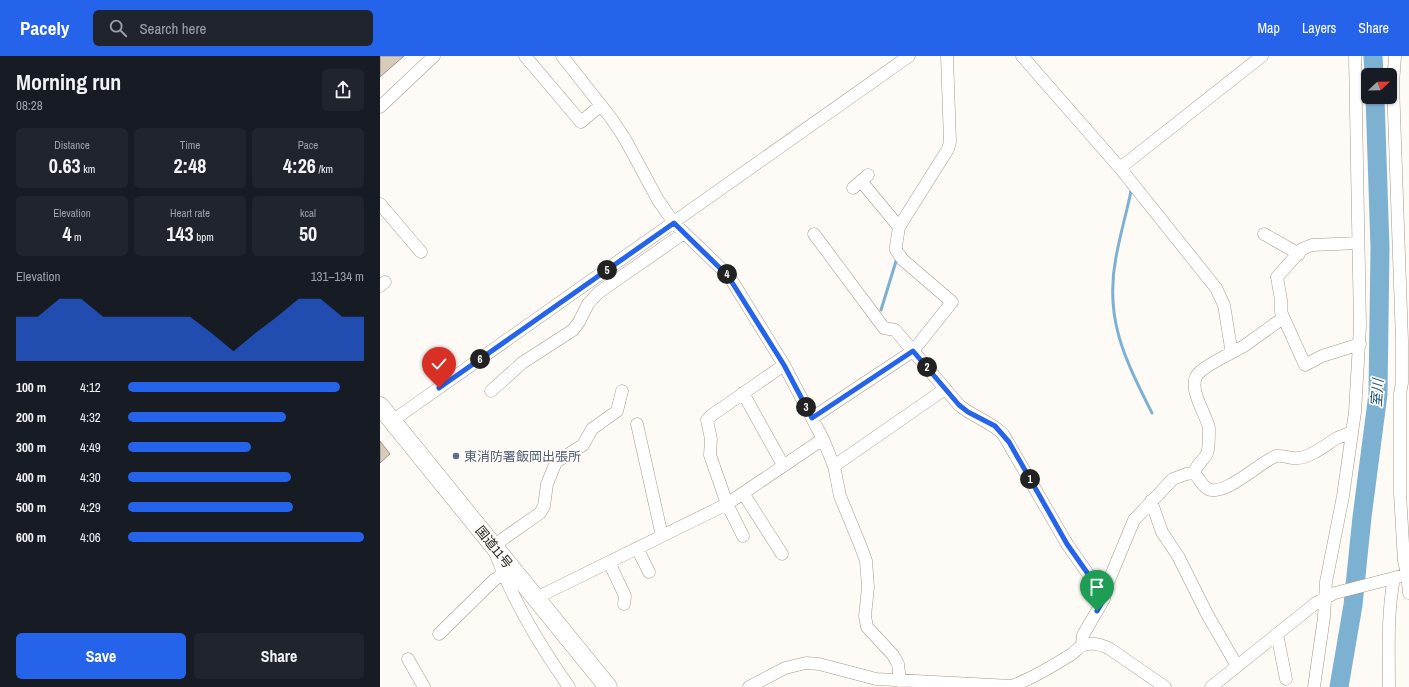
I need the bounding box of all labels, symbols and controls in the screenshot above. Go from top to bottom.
search box [93,10,373,46]
text: Pacely [20,15,69,41]
icon: search [107,17,129,39]
text: Search here [139,18,206,39]
text: Map [1258,19,1280,37]
text: Layers [1302,19,1336,37]
text: Share [1358,19,1389,37]
text: Morning run [16,67,121,97]
north arrow [1361,68,1397,104]
map controls [1361,68,1397,104]
button: share [322,69,364,111]
text: 08:28 [16,97,43,114]
text: Distance [54,138,90,152]
text: Time [180,138,200,152]
text: Pace [298,138,318,152]
text: 0.63 [49,152,81,179]
text: 2:48 [174,152,206,179]
text: 4:26 [283,152,316,179]
text: km [81,162,95,176]
text: /km [316,162,333,176]
text: Elevation [53,206,91,220]
text: Heart rate [170,206,210,220]
text: kcal [300,206,316,220]
text: 4 [62,220,72,247]
text: 143 [166,220,194,247]
text: 50 [299,220,317,247]
text: m [72,230,82,244]
text: bpm [194,230,214,244]
pin: 5 [597,260,617,280]
text: 5 [604,263,610,277]
pin: 4 [717,264,737,284]
text: 4 [724,267,730,281]
text: Elevation [16,268,60,285]
text: 131–134 m [311,268,364,285]
pin [422,347,456,388]
pin: 6 [470,349,490,369]
text: 6 [477,352,483,366]
icon: check [428,353,450,375]
pin: 2 [917,357,937,377]
text: 2 [924,360,930,374]
water label: 室川 [1367,376,1387,408]
text: 100 m [16,379,46,396]
text: 4:12 [80,379,101,396]
pin: 3 [796,397,816,417]
text: 3 [803,400,809,414]
text: 200 m [16,409,46,426]
text: 4:32 [80,409,101,426]
text: 300 m [16,439,46,456]
text: 4:49 [80,439,101,456]
place label: 東消防署飯岡出張所 [464,448,581,465]
marker: 東消防署飯岡出張所 [451,451,461,461]
text: 400 m [16,469,46,486]
text: 4:30 [80,469,101,486]
pin: 1 [1020,469,1040,489]
text: 1 [1027,472,1033,486]
text: 500 m [16,499,46,516]
text: 4:29 [80,499,101,516]
street label: 国道11号 [472,522,516,572]
text: 600 m [16,529,46,546]
text: 4:06 [80,529,101,546]
pin [1080,570,1114,611]
icon: arrive [1086,576,1108,598]
button: Save [16,633,186,679]
button: Share [194,633,364,679]

